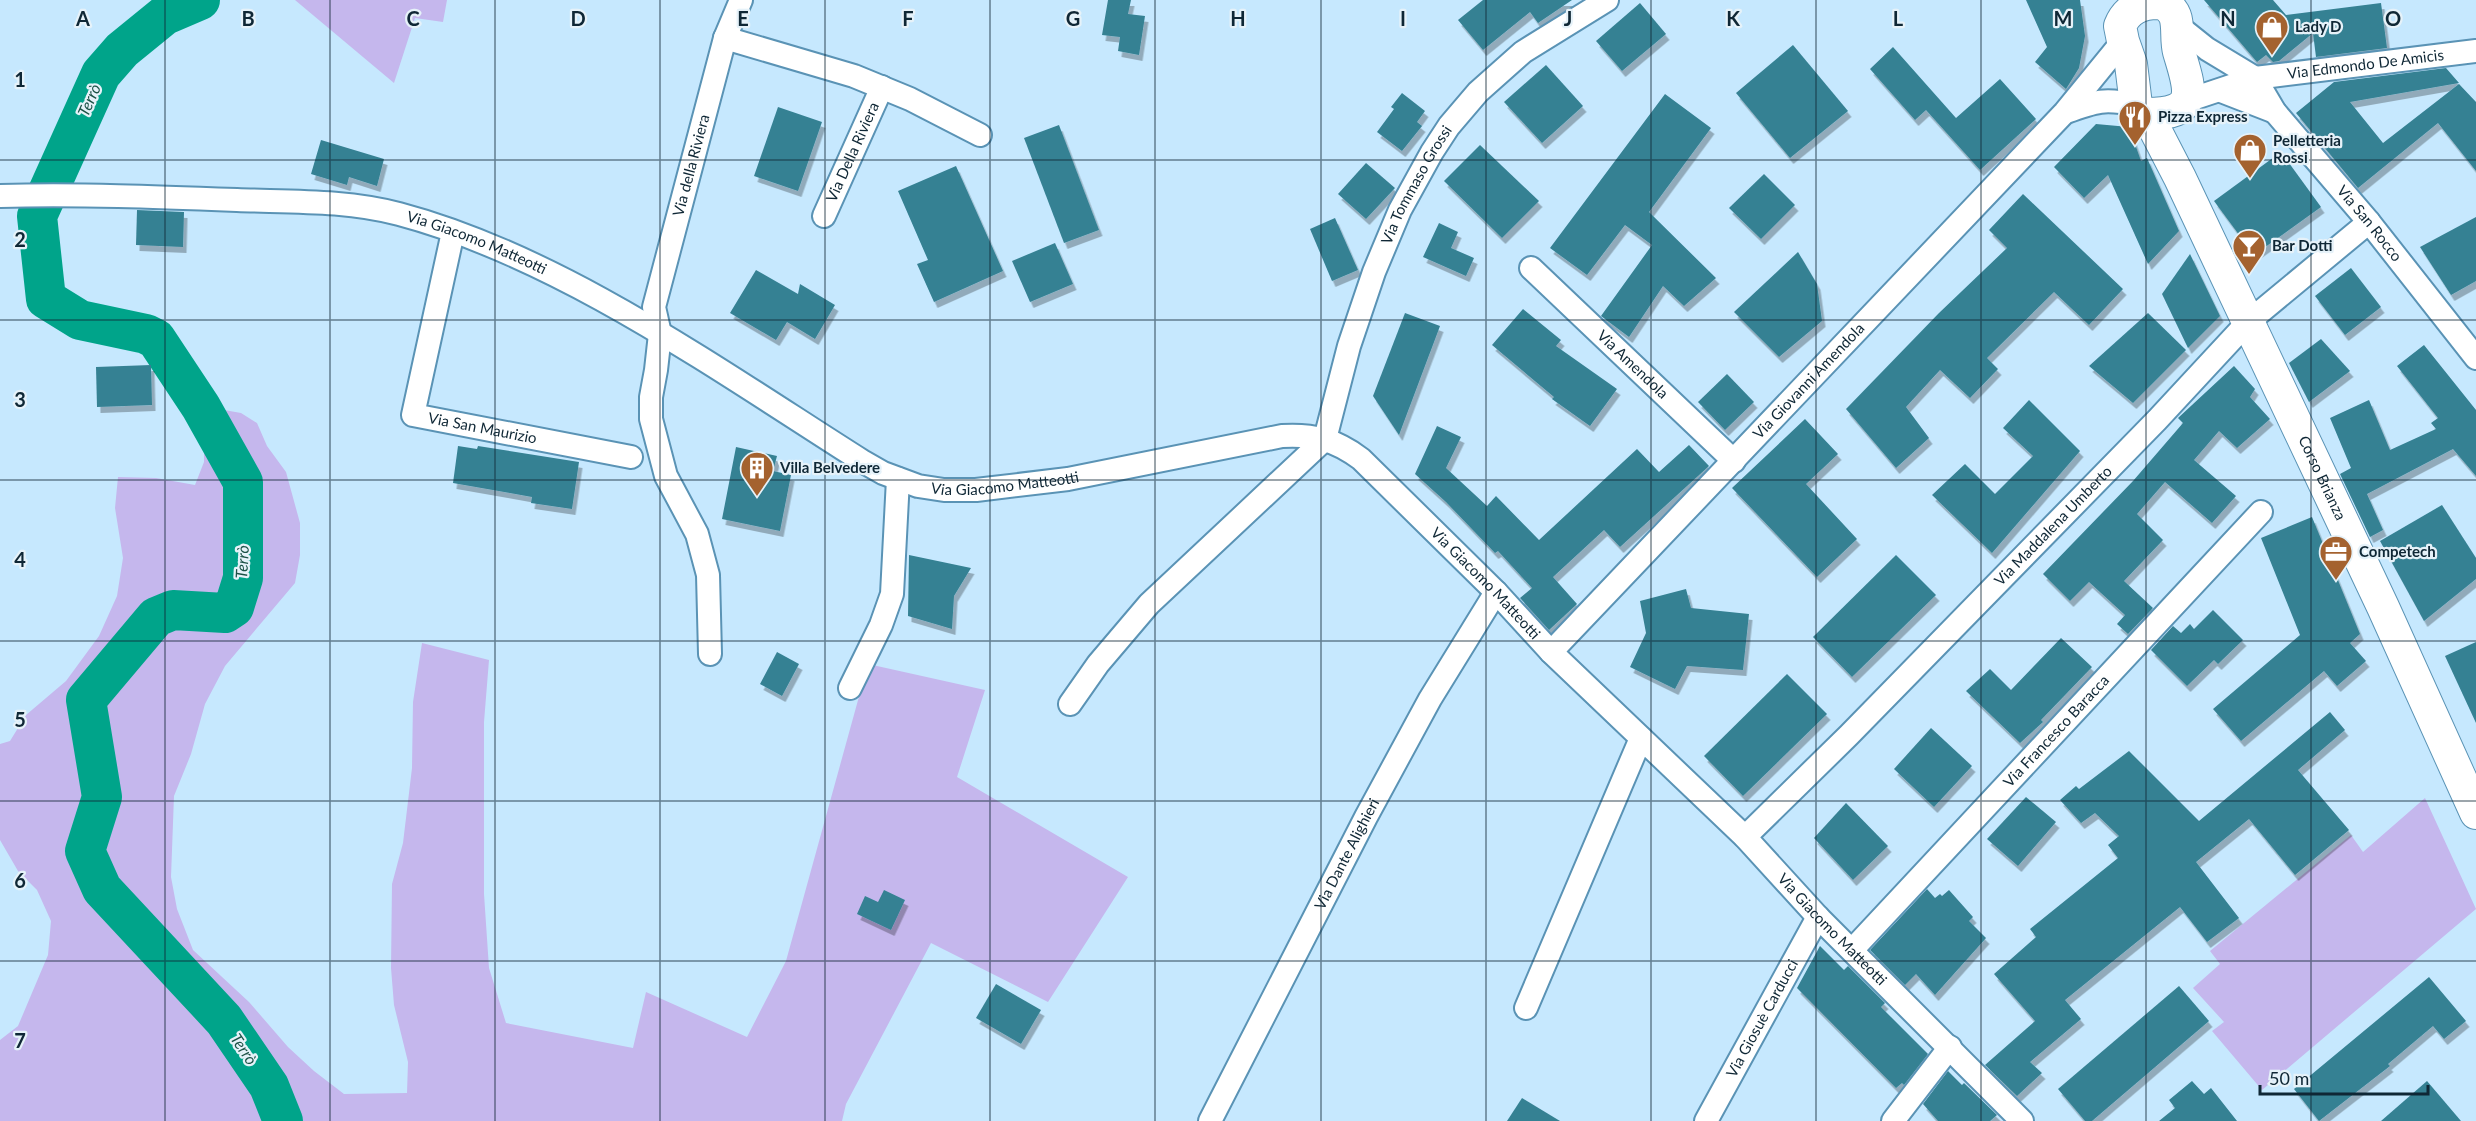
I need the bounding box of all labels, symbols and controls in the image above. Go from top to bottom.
text: A [75,6,90,30]
text: B [241,6,255,30]
text: C [406,6,420,30]
text: D [570,6,586,30]
text: E [737,6,749,30]
text: F [902,6,914,30]
text: G [1066,6,1080,30]
text: H [1230,6,1246,30]
text: I [1400,6,1406,30]
text: J [1564,6,1572,30]
text: K [1726,6,1740,30]
text: L [1893,6,1904,30]
text: M [2054,6,2072,30]
text: N [2220,6,2236,30]
text: O [2385,6,2401,30]
shop icon: Lady D [2254,9,2290,56]
place label: Lady D [2295,17,2342,35]
street label: Via Edmondo De Amicis [2286,45,2445,82]
text: 1 [14,67,26,91]
water label: Terrò [73,81,104,119]
street label: Via Della Riviera [821,99,882,205]
restaurant icon: Pizza Express [2117,99,2153,146]
place label: Pizza Express [2158,107,2248,125]
street label: Via della Riviera [668,112,712,218]
street label: Via Tommaso Grossi [1377,122,1455,247]
place label: Pelletteria Rossi [2273,131,2341,166]
shop icon: Pelletteria Rossi [2232,132,2268,179]
street label: Via San Rocco [2334,181,2406,264]
street label: Via Giacomo Matteotti [405,207,550,278]
text: 2 [14,227,26,251]
bar icon: Bar Dotti [2231,228,2267,275]
place label: Bar Dotti [2272,236,2333,254]
street label: Via Giovanni Amendola [1749,319,1868,442]
street label: Via Amendola [1594,326,1672,402]
text: 3 [14,387,26,411]
street label: Via San Maurizio [427,408,538,447]
street label: Corso Brianza [2295,433,2351,523]
building icon: Villa Belvedere [739,450,775,497]
place label: Villa Belvedere [779,458,880,476]
street label: Via Maddalena Umberto [1990,462,2115,589]
street label: Via Giacomo Matteotti [930,467,1080,498]
street label: Via Giacomo Matteotti [1428,523,1545,642]
office icon: Competech [2318,534,2354,581]
place label: Competech [2359,542,2436,560]
water label: Terrò [231,545,252,579]
text: 4 [14,547,26,571]
street label: Via Francesco Baracca [1999,671,2112,790]
text: 5 [14,707,26,731]
street label: Via Dante Alighieri [1310,795,1382,912]
text: 6 [14,868,26,892]
street label: Via Giacomo Matteotti [1775,869,1891,989]
street label: Via Giosuè Carducci [1722,956,1801,1080]
text: 7 [14,1028,26,1052]
water label: Terrò [227,1029,262,1068]
scale bar [2260,1058,2428,1096]
text: 50 m [2269,1067,2309,1089]

